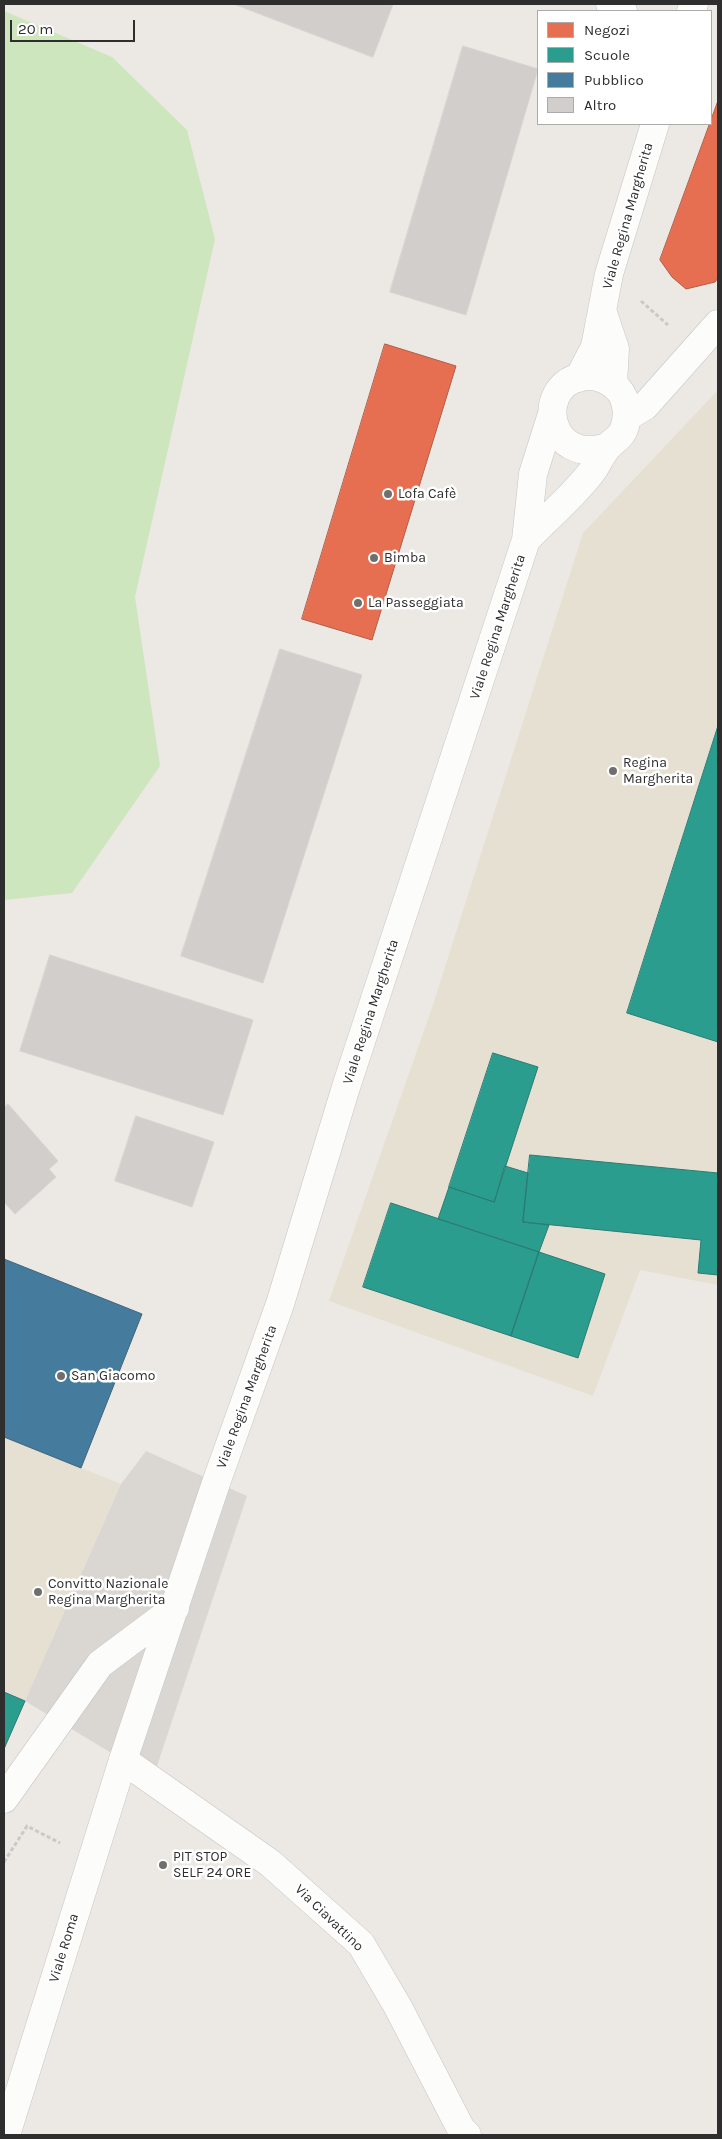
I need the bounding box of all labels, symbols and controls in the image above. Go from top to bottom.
scale bar [12,10,138,42]
legend [537,10,712,125]
text: 20 m [18,20,53,38]
text: Negozi [584,21,630,39]
text: Scuole [584,46,630,64]
text: Pubblico [584,71,644,89]
text: Altro [584,96,616,114]
street label: Viale Regina Margherita [599,141,657,291]
place label: Lofa Cafè [398,486,456,502]
marker: Lofa Cafè [382,488,394,500]
place label: Bimba [384,550,426,566]
marker: Bimba [368,552,380,564]
street label: Viale Regina Margherita [467,552,529,702]
place label: La Passeggiata [368,595,464,611]
marker: La Passeggiata [352,597,364,609]
place label: Regina Margherita [623,755,693,788]
marker: Regina Margherita [607,765,619,777]
street label: Viale Regina Margherita [340,937,402,1087]
street label: Viale Regina Margherita [213,1323,281,1471]
place label: San Giacomo [71,1368,155,1384]
marker: San Giacomo [55,1370,67,1382]
place label: Convitto Nazionale Regina Margherita [48,1576,168,1608]
marker: Convitto Nazionale Regina Margherita [32,1586,44,1598]
place label: PIT STOP SELF 24 ORE [173,1849,251,1881]
marker: PIT STOP SELF 24 ORE [157,1859,169,1871]
street label: Via Ciavattino [291,1881,367,1955]
street label: Viale Roma [46,1911,82,1985]

